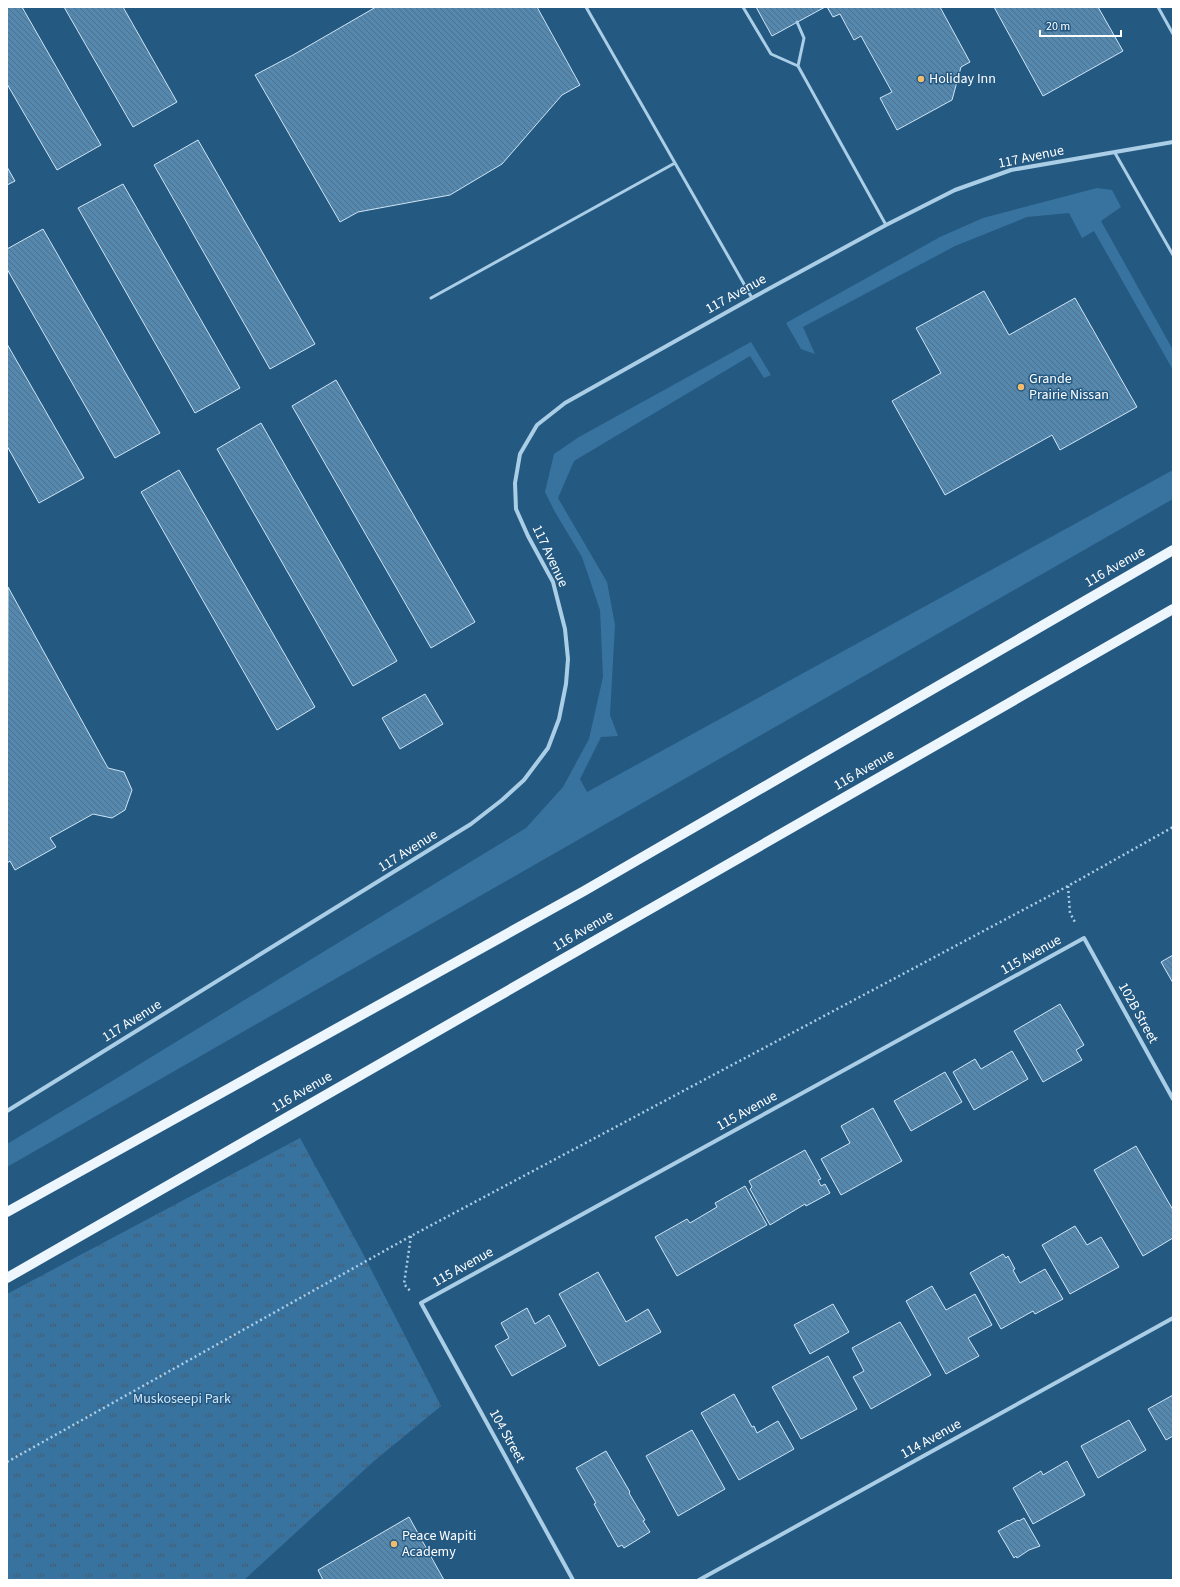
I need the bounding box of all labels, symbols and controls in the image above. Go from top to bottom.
scale bar [1040,12,1121,38]
text: 20 m [1046,18,1070,35]
place label: Holiday Inn [929,69,996,89]
marker: Holiday Inn [916,74,926,84]
street label: 117 Avenue [996,140,1066,174]
street label: 117 Avenue [702,269,770,319]
place label: Grande Prairie Nissan [1029,369,1109,405]
marker: Grande Prairie Nissan [1016,382,1026,392]
street label: 117 Avenue [527,521,573,591]
street label: 116 Avenue [1081,542,1149,592]
street label: 116 Avenue [830,745,898,795]
street label: 117 Avenue [374,825,442,877]
street label: 116 Avenue [549,906,617,956]
street label: 115 Avenue [997,930,1065,980]
street label: 102B Street [1113,979,1163,1047]
street label: 117 Avenue [98,995,166,1047]
street label: 116 Avenue [268,1067,336,1117]
street label: 115 Avenue [713,1086,781,1136]
street label: 115 Avenue [429,1242,497,1292]
park label: Muskoseepi Park [133,1389,231,1409]
street label: 104 Street [484,1405,530,1467]
street label: 114 Avenue [897,1414,965,1464]
place label: Peace Wapiti Academy [402,1526,476,1562]
marker: Peace Wapiti Academy [389,1539,399,1549]

